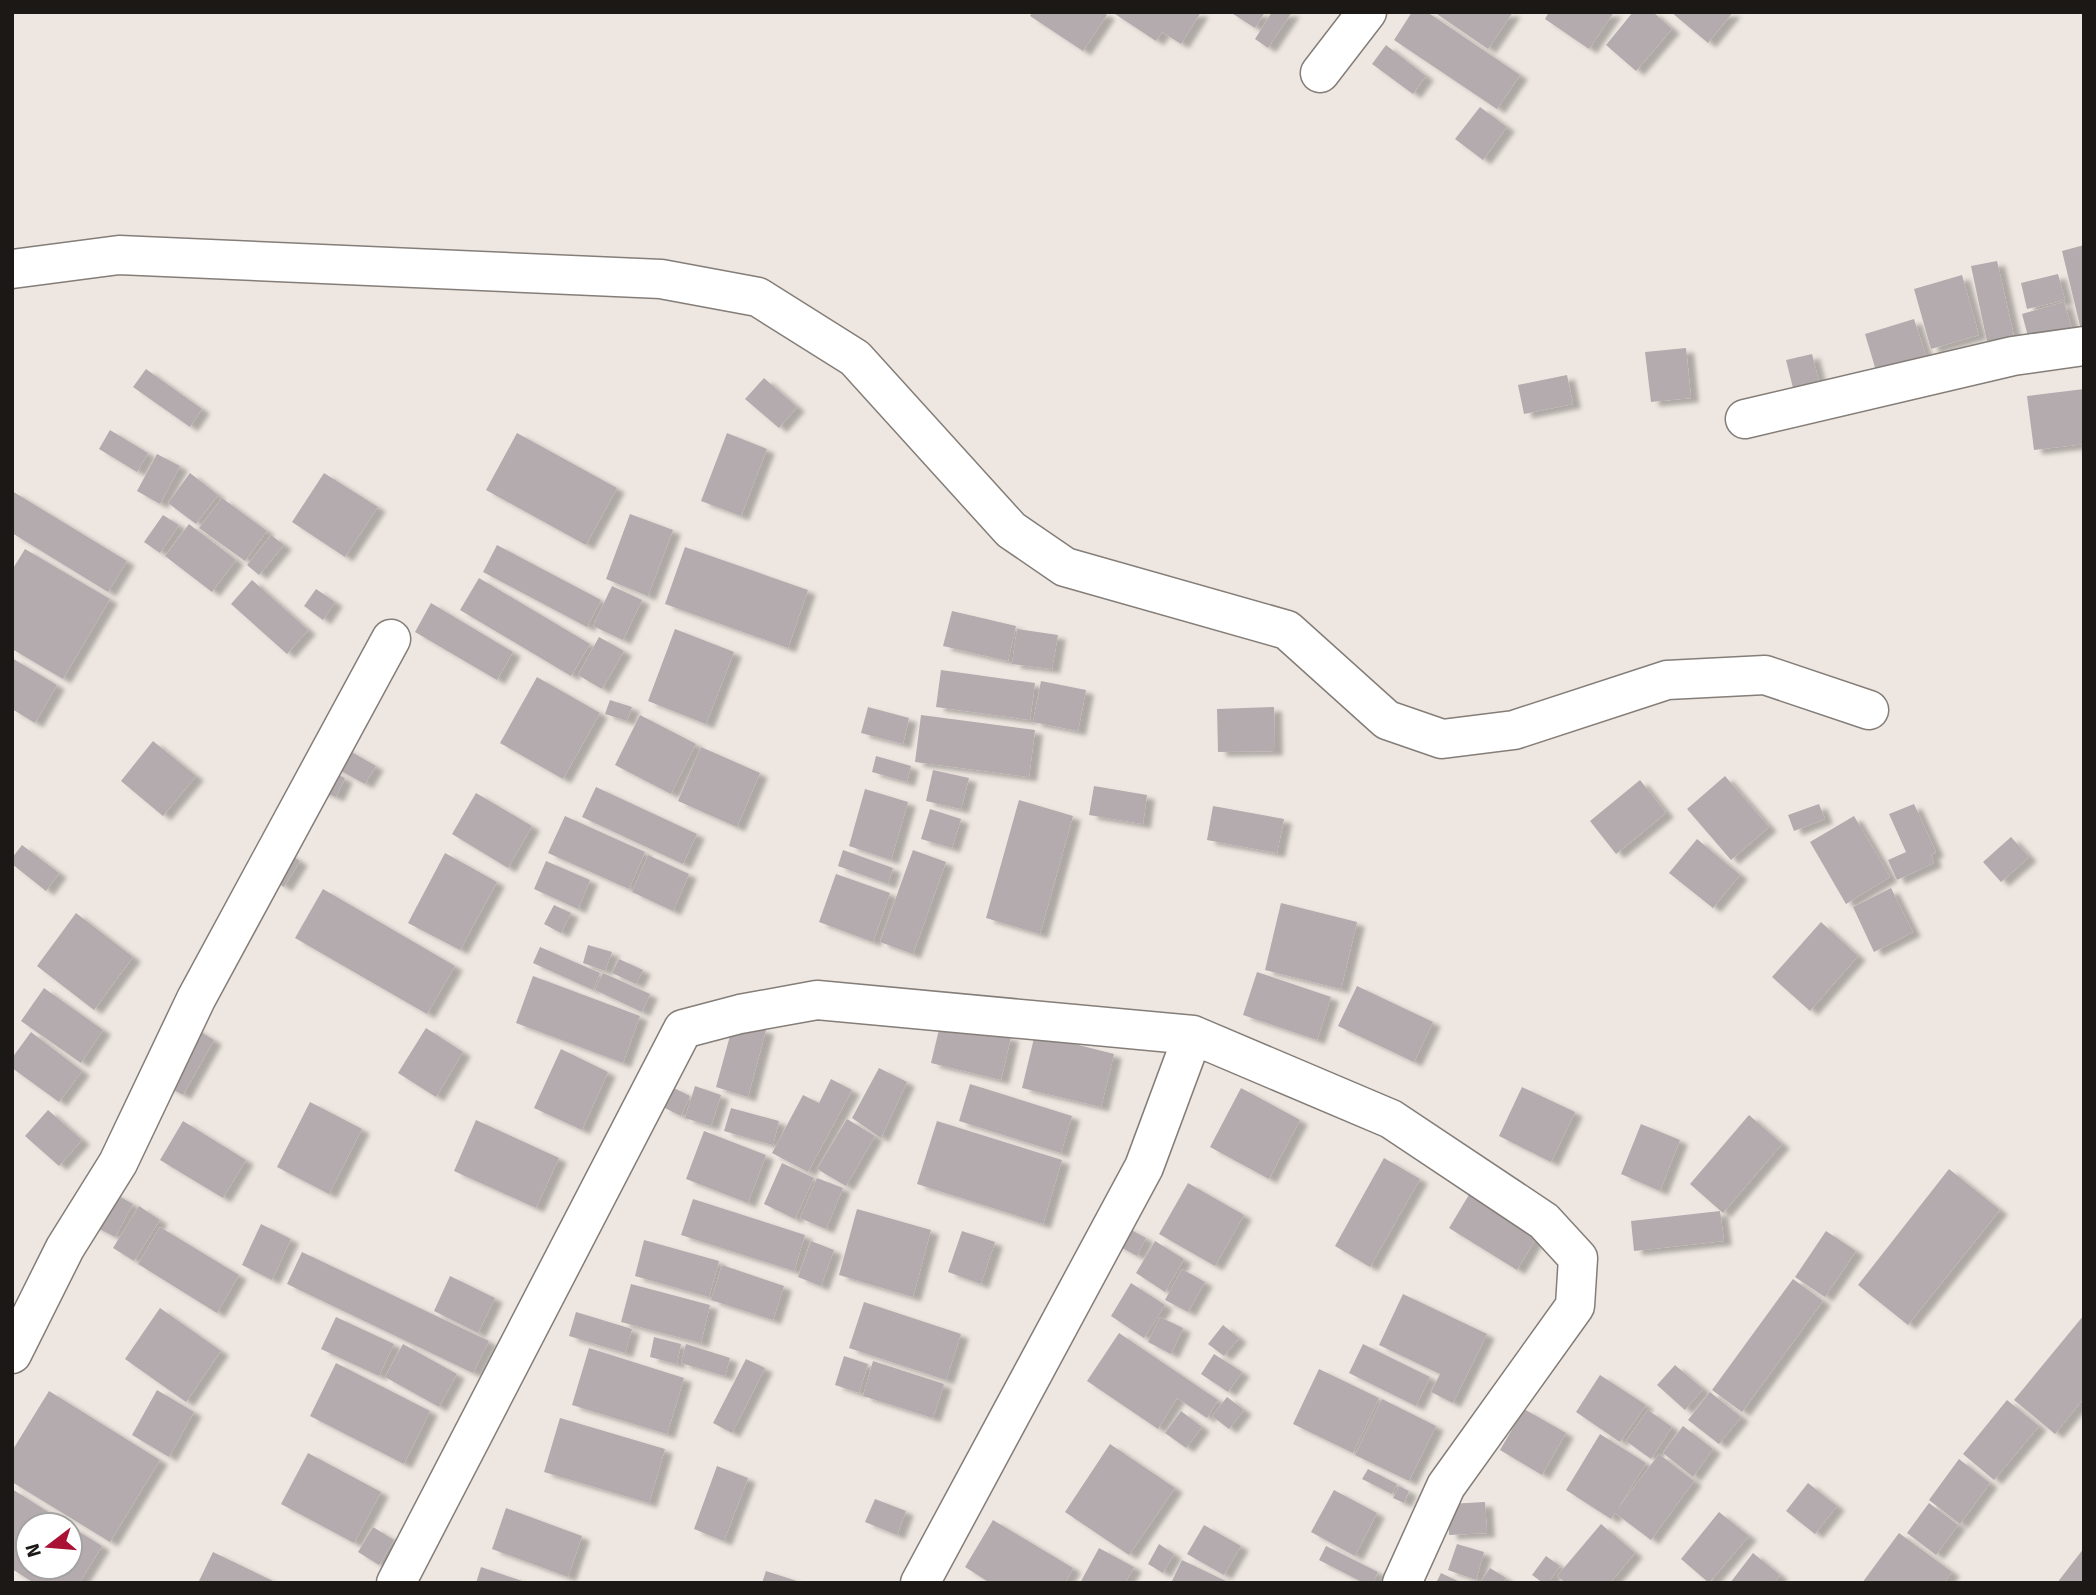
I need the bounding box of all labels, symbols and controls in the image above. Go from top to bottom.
north arrow [14,1511,84,1581]
text: N [20,1541,47,1560]

